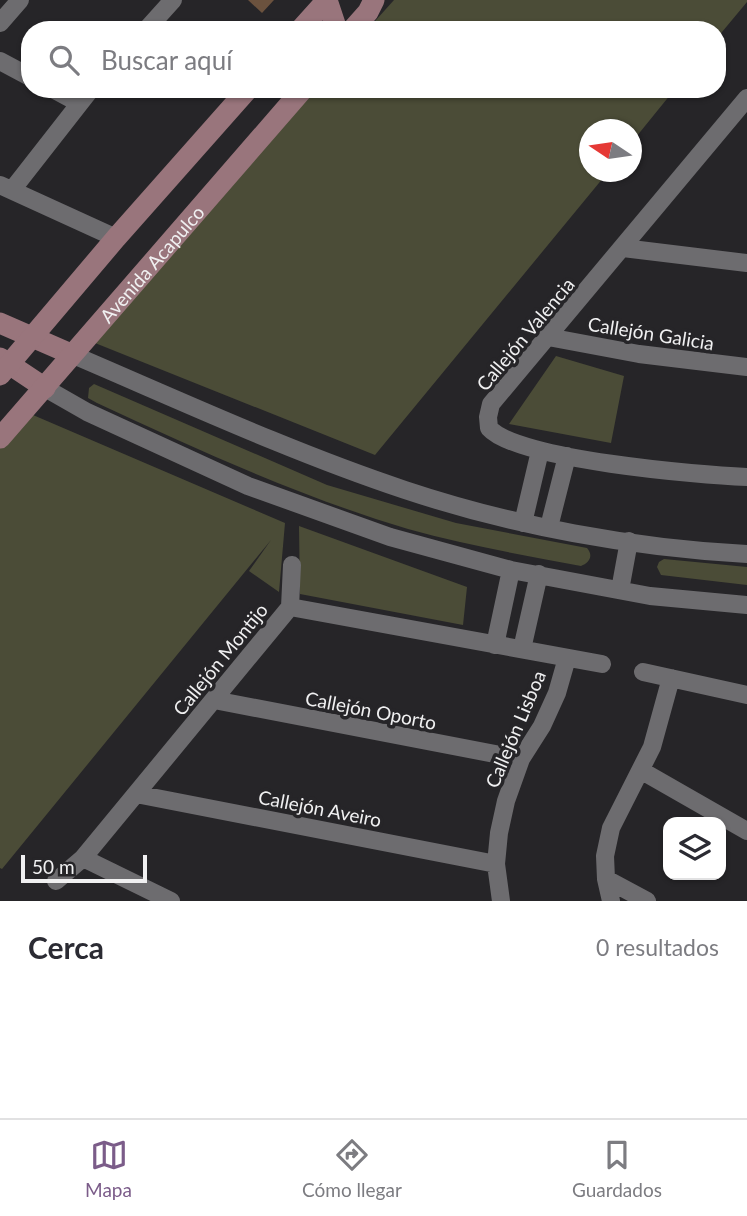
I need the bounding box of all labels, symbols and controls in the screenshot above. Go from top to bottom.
search box [21,21,726,98]
icon: search [45,41,83,79]
text: Buscar aquí [101,44,232,76]
north arrow [579,119,642,182]
street label: Avenida Acapulco [94,200,209,327]
street label: Callejón Valencia [471,273,579,395]
street label: Callejón Galicia [586,312,716,354]
street label: Callejón Montijo [168,598,272,720]
street label: Callejón Lisboa [480,667,550,791]
street label: Callejón Oporto [304,686,438,734]
street label: Callejón Aveiro [257,785,383,831]
map controls [663,817,726,880]
button: layers [663,817,726,880]
scale bar [21,852,147,884]
text: 50 m [32,855,75,878]
text: Cerca [28,929,104,965]
text: 0 resultados [596,933,719,961]
tab: Mapa [85,1136,132,1201]
tab: Cómo llegar [302,1136,402,1201]
tab: Guardados [572,1136,662,1201]

